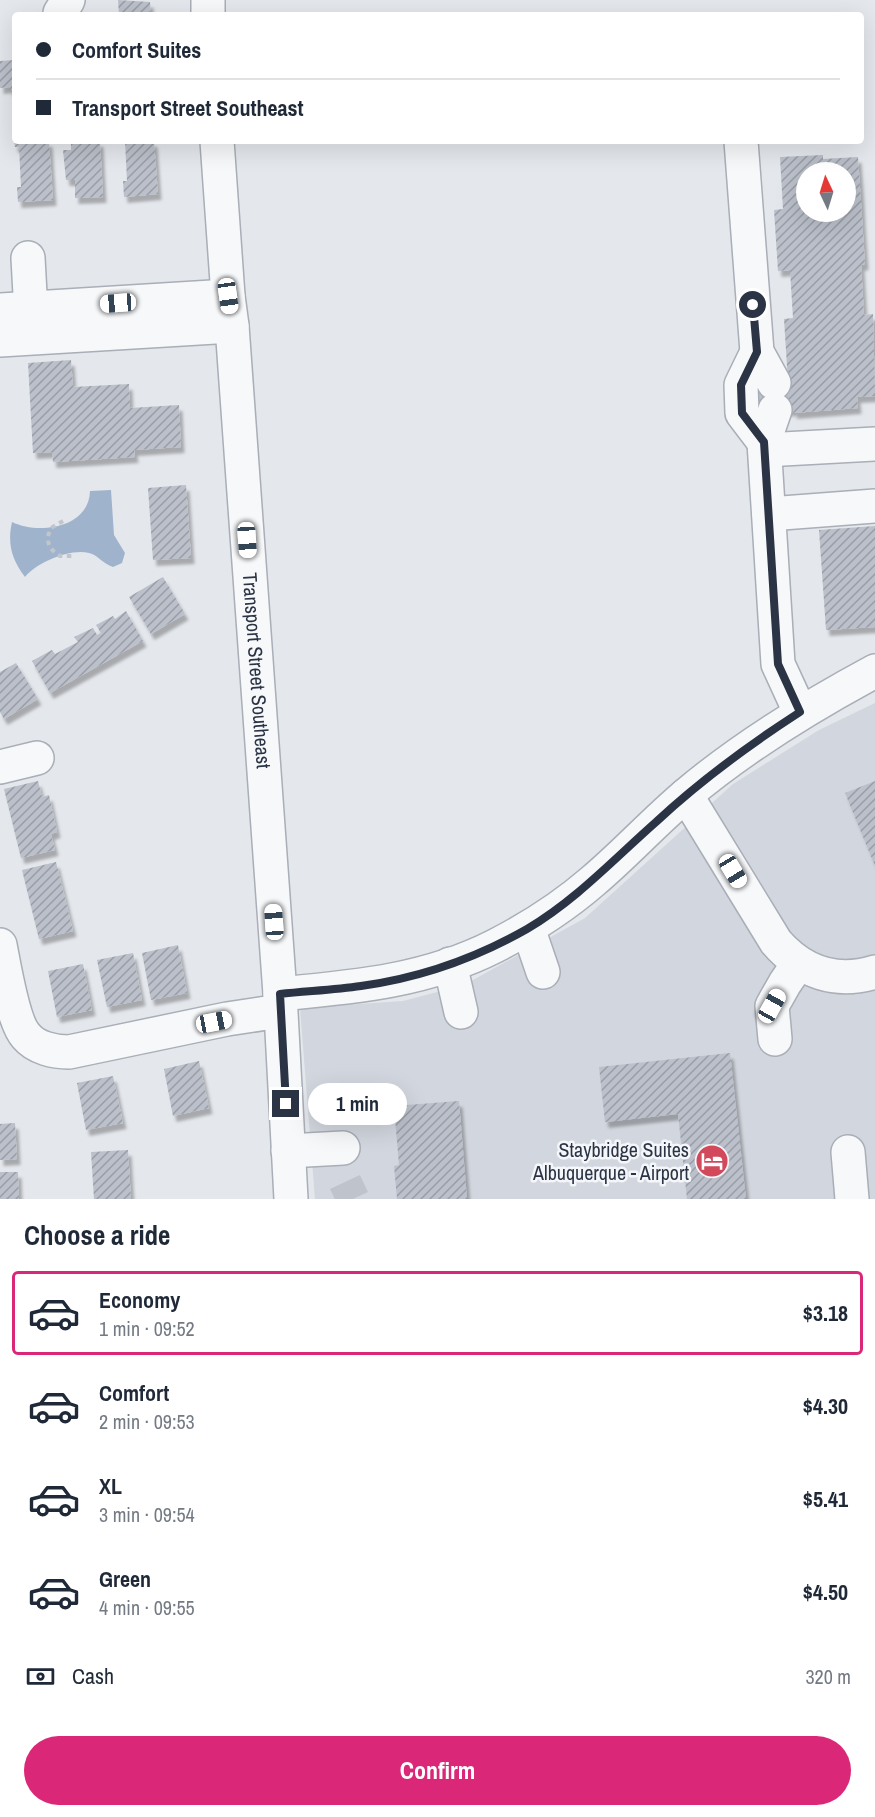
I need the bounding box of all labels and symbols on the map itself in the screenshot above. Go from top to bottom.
north arrow [796,162,856,222]
car [217,277,239,315]
route start [739,291,766,318]
car [99,293,137,313]
car [237,521,257,559]
street label: Transport Street Southeast [237,571,278,770]
car [716,851,750,891]
car [264,903,284,941]
car [755,986,789,1026]
car [195,1010,233,1034]
callout: 1 min [307,1083,406,1125]
route end [272,1090,299,1117]
place label: Staybridge Suites Albuquerque - Airport [532,1136,689,1186]
hotel icon: Staybridge Suites Albuquerque - Airport [694,1143,730,1179]

